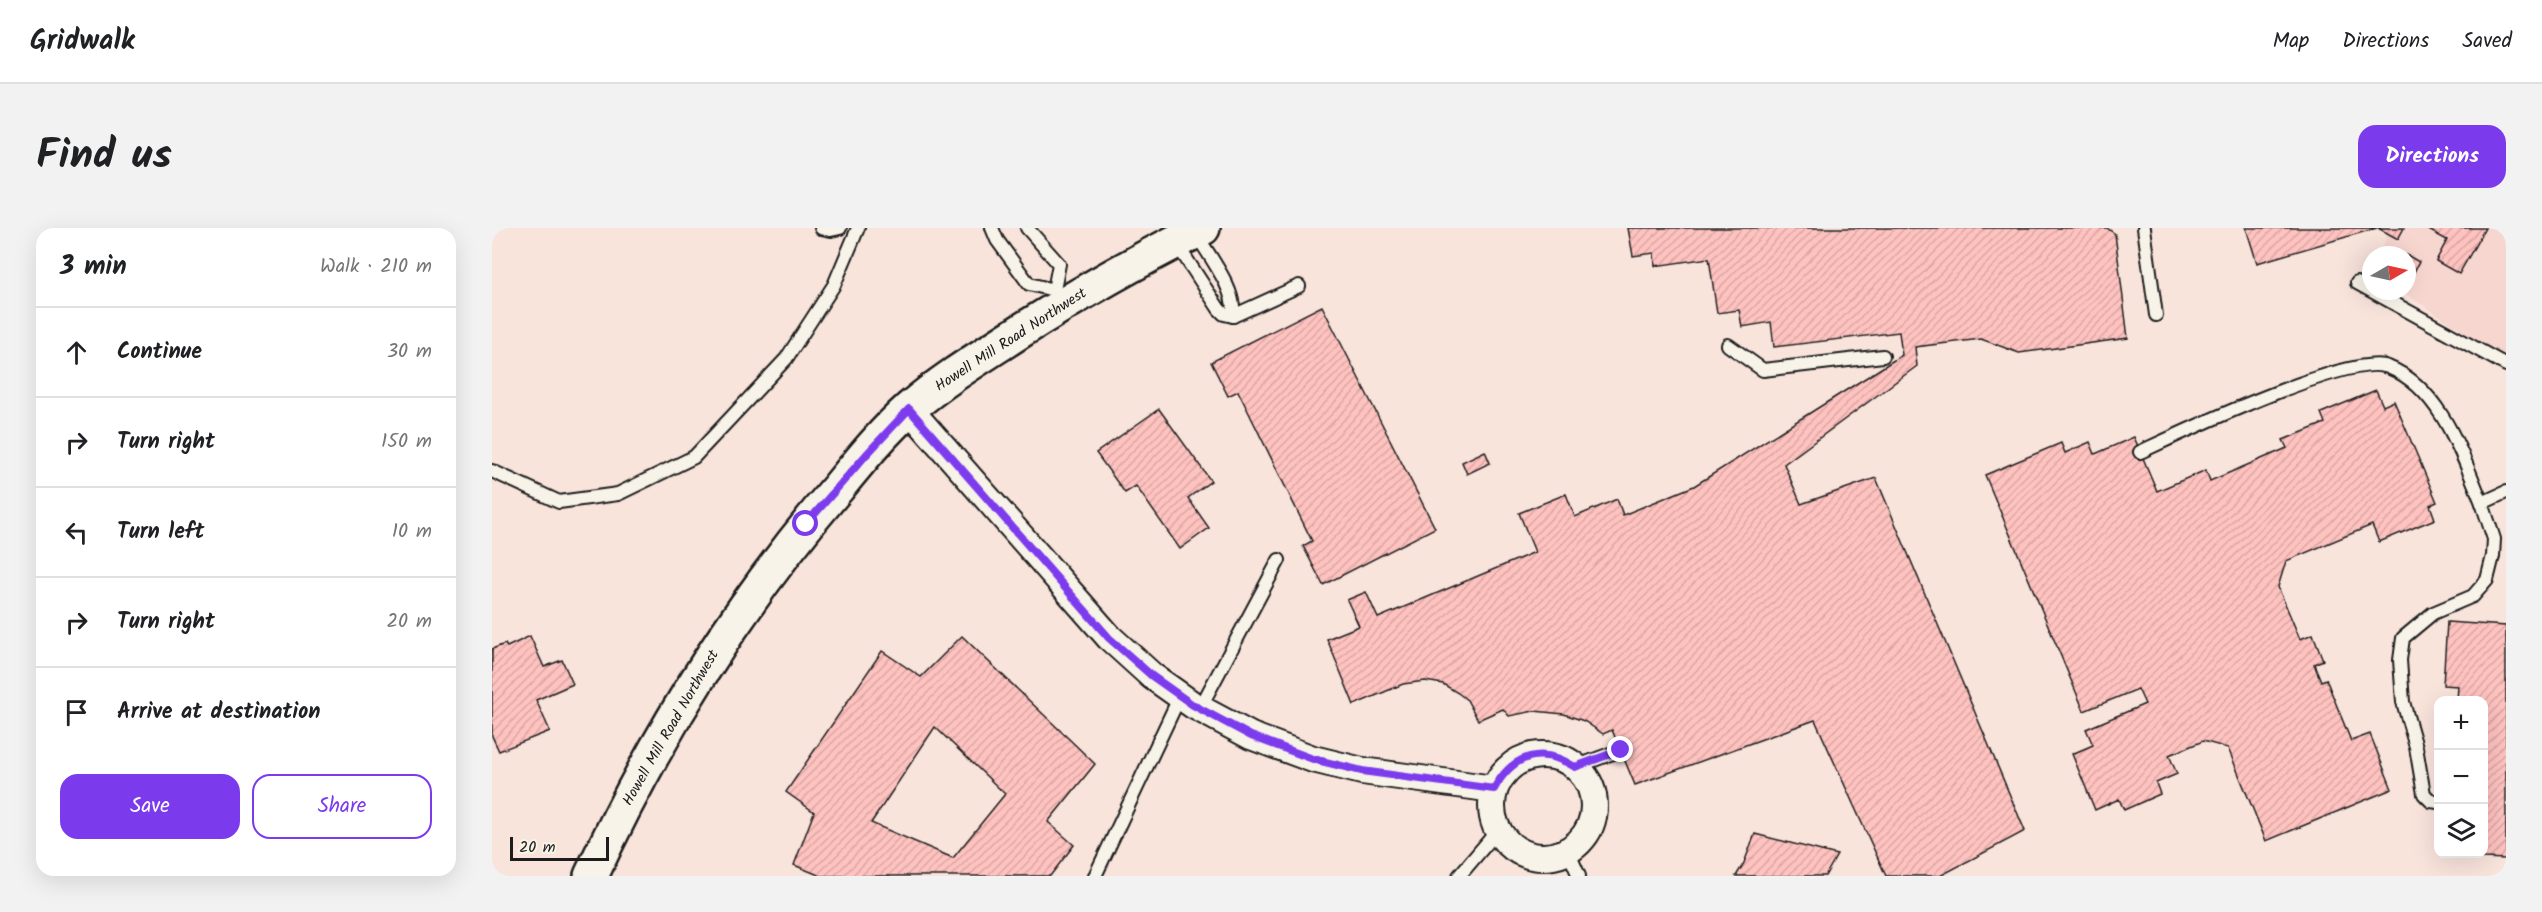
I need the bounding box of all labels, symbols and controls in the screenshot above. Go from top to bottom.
text: Gridwalk [30,19,135,64]
text: Map [2273,25,2309,58]
text: Directions [2342,25,2429,58]
text: Saved [2462,25,2512,58]
text: Find us [36,123,172,190]
button: Directions [2358,125,2506,188]
text: 3 min [60,246,127,288]
north arrow [2362,246,2416,300]
text: Walk · 210 m [320,251,432,283]
street label: Howell Mill Road Northwest [930,282,1092,398]
text: Continue [117,335,202,370]
icon: ahead [60,336,93,369]
text: 30 m [387,336,432,368]
text: Turn right [117,425,215,460]
icon: right [60,426,93,459]
text: 150 m [381,426,432,458]
route start [792,510,818,536]
text: Turn left [117,515,204,550]
icon: left [60,516,93,549]
text: 10 m [392,516,432,548]
text: Turn right [117,605,215,640]
icon: right [60,606,93,639]
text: 20 m [386,606,432,638]
street label: Howell Mill Road Northwest [616,645,726,811]
text: Arrive at destination [117,695,320,730]
icon: arrive [60,696,93,729]
map controls [2434,696,2488,858]
button: + [2434,696,2488,750]
route end [1607,736,1633,762]
button: − [2434,750,2488,804]
button: Save [60,774,240,839]
button: Share [252,774,432,839]
button: layers [2434,804,2488,858]
scale bar [510,834,609,862]
text: 20 m [519,835,555,860]

